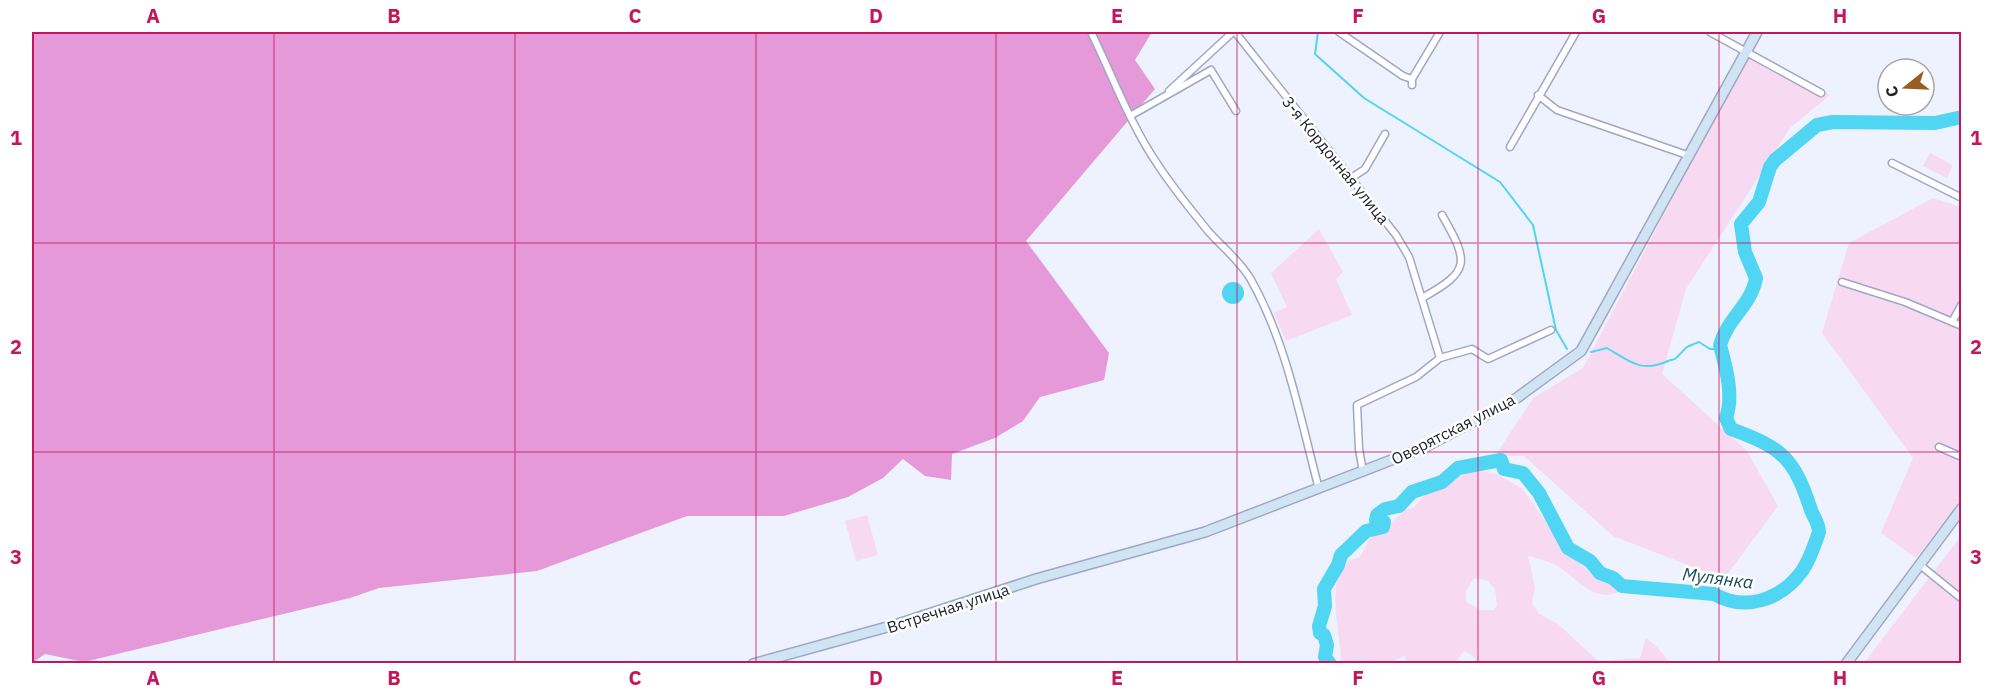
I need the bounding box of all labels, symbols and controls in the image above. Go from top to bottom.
text: A [146,2,160,29]
text: B [387,2,401,29]
text: C [628,2,642,29]
text: D [869,2,883,29]
text: E [1111,2,1123,29]
text: F [1352,2,1364,29]
text: G [1592,2,1606,29]
text: H [1833,2,1847,29]
north arrow [1876,57,1936,117]
text: С [1881,84,1903,100]
street label: 3-я Кордонная улица [1278,92,1394,229]
text: 1 [10,124,22,151]
text: 1 [1970,124,1982,151]
text: 2 [10,333,22,360]
text: 2 [1970,333,1982,360]
street label: Оверятская улица [1388,389,1519,469]
text: 3 [10,543,22,570]
text: 3 [1970,543,1982,570]
water label: Мулянка [1681,562,1755,594]
street label: Встречная улица [884,579,1012,637]
text: A [146,664,160,691]
text: B [387,664,401,691]
text: C [628,664,642,691]
text: D [869,664,883,691]
text: E [1111,664,1123,691]
text: F [1352,664,1364,691]
text: G [1592,664,1606,691]
text: H [1833,664,1847,691]

